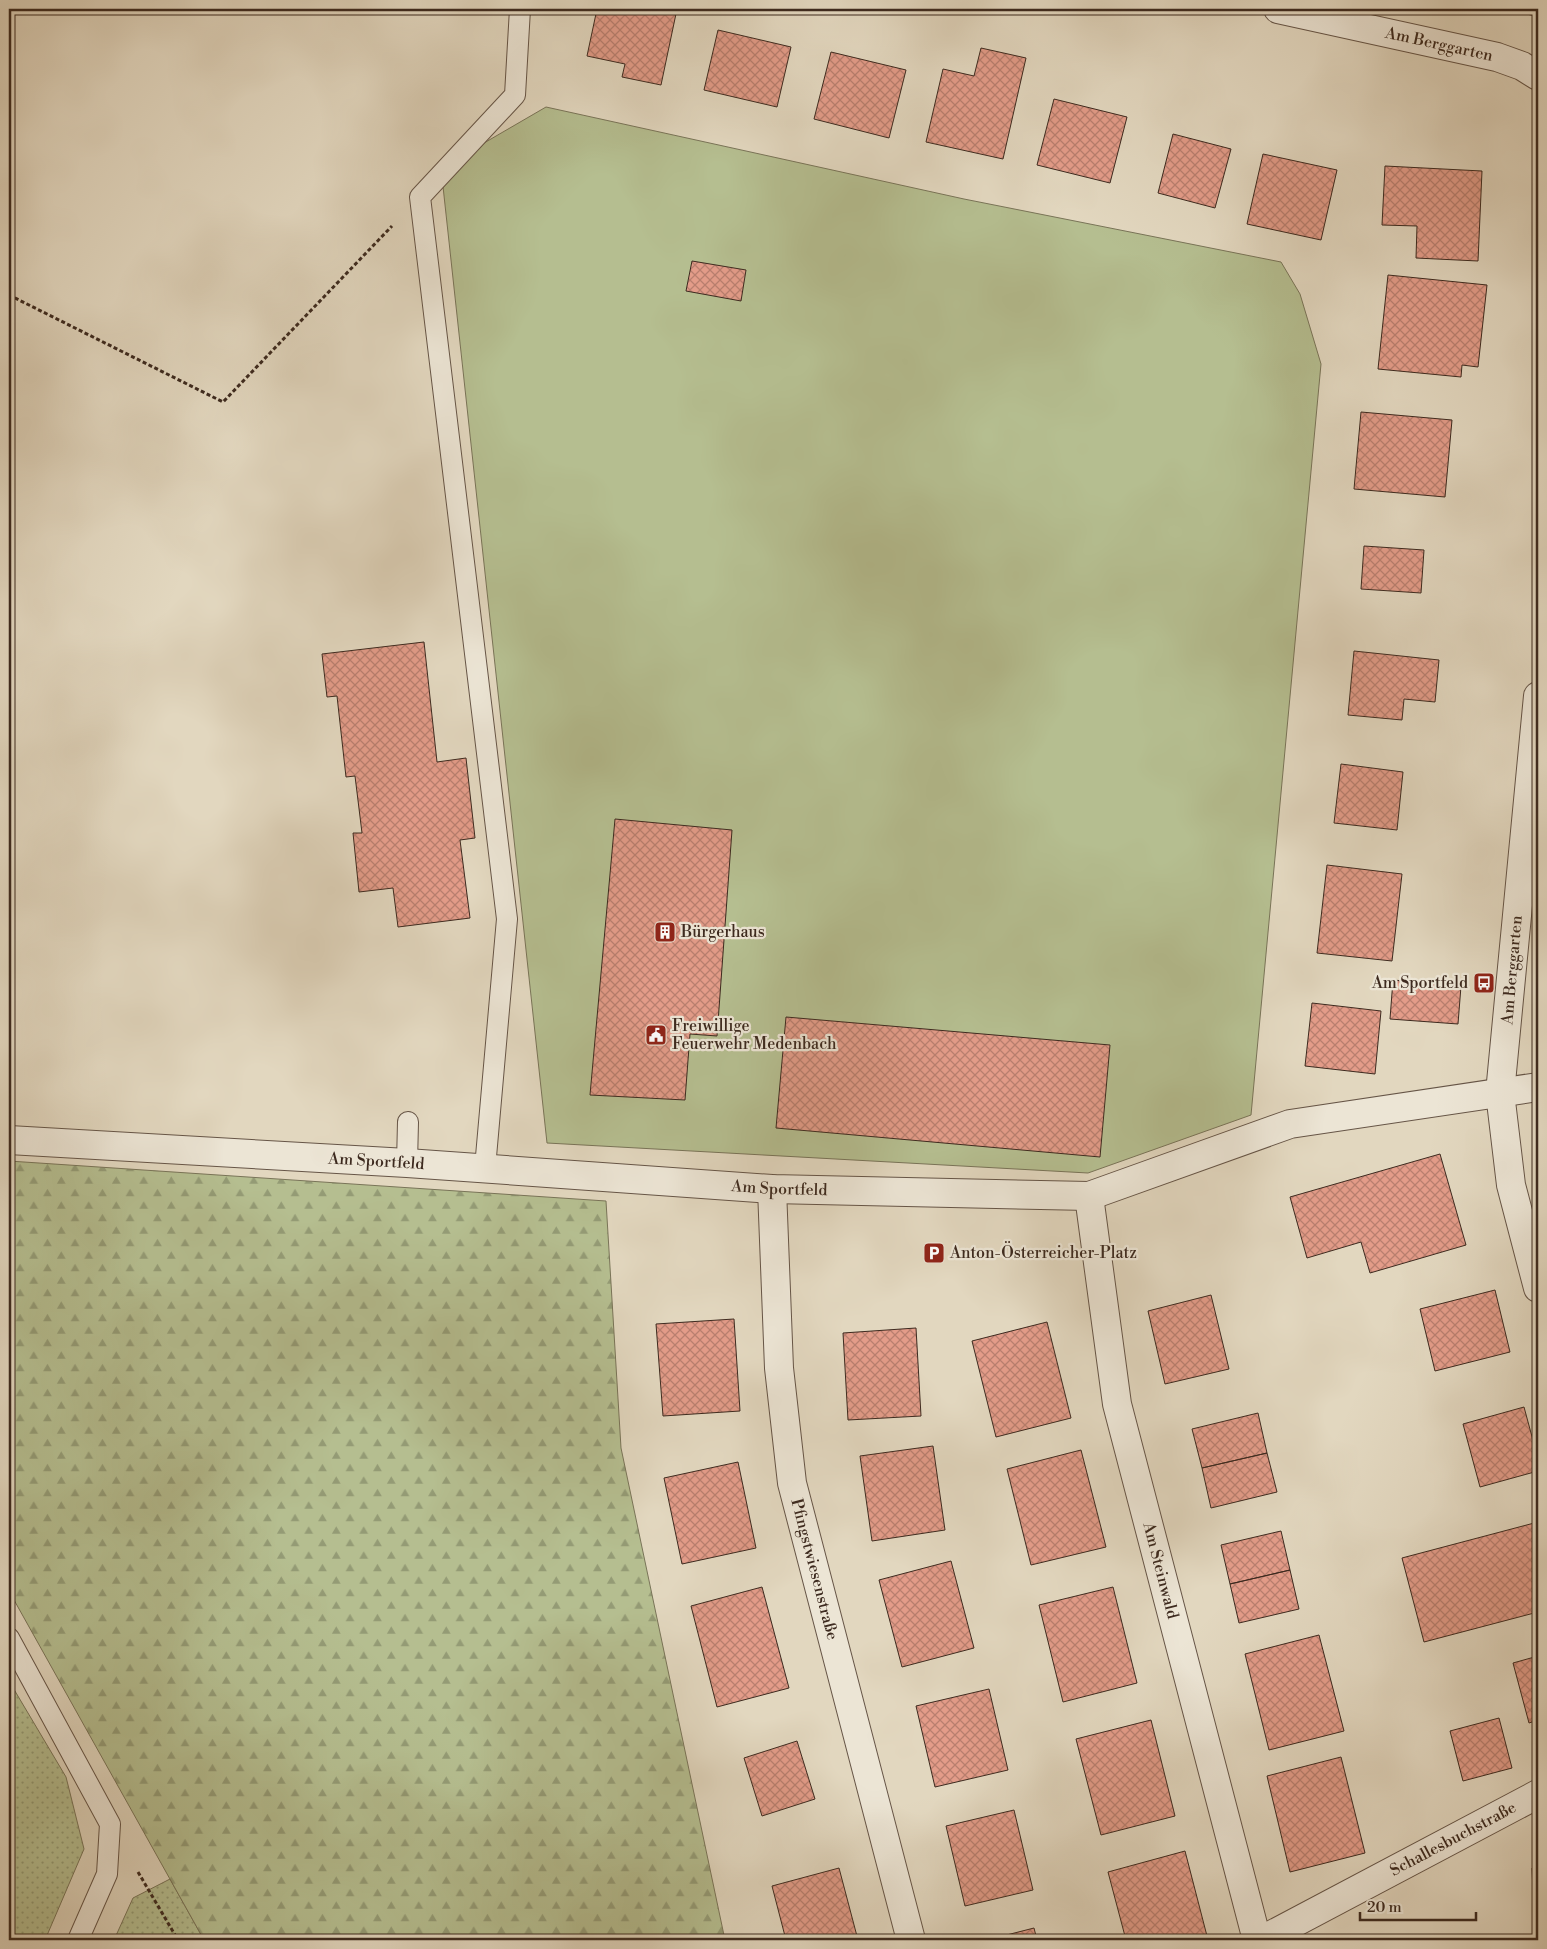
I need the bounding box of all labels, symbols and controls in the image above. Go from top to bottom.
street label: Am Berggarten [1382,23,1495,66]
street label: Am Berggarten [1497,914,1527,1026]
building icon: Bürgerhaus [653,920,677,944]
place label: Bürgerhaus [680,922,765,942]
bus stop icon: Am Sportfeld [1472,971,1496,995]
place label: Am Sportfeld [1371,973,1468,993]
place label: Freiwillige Feuerwehr Medenbach [672,1016,837,1054]
public building icon: Freiwillige Feuerwehr Medenbach [644,1023,668,1047]
street label: Am Sportfeld [327,1148,425,1174]
street label: Am Sportfeld [730,1176,828,1200]
parking icon: Anton-Österreicher-Platz [922,1241,946,1265]
place label: Anton-Österreicher-Platz [949,1241,1137,1263]
street label: Pfingstwiesenstraße [786,1496,842,1642]
street label: Am Steinwald [1138,1519,1183,1621]
street label: Schallesbuchstraße [1386,1797,1519,1881]
scale bar [1360,1889,1476,1921]
text: 20 m [1367,1898,1402,1917]

